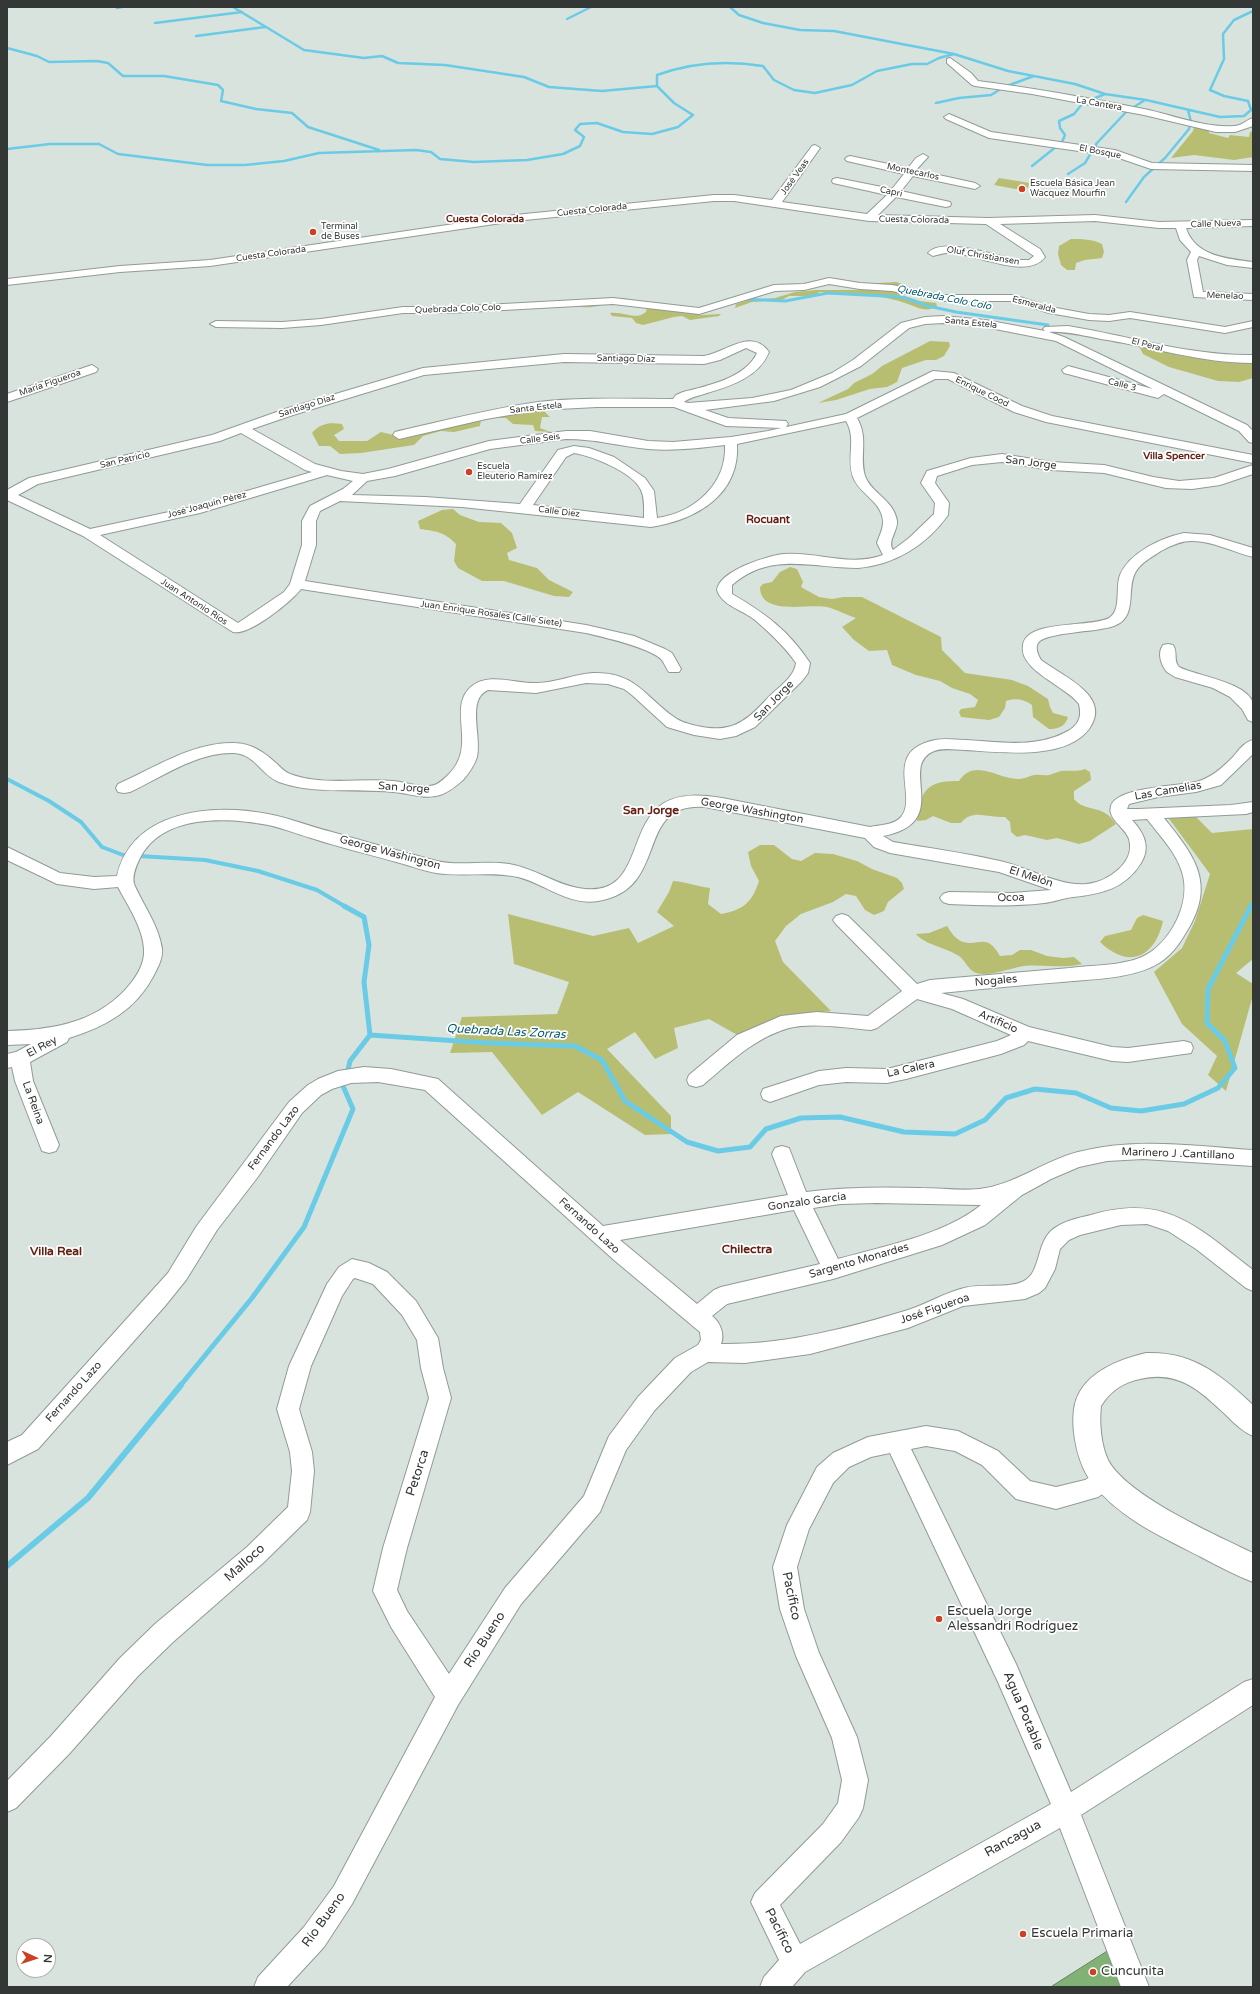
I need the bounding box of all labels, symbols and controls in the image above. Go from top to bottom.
street label: La Cantera [1075,95,1123,113]
street label: El Bosque [1078,143,1122,161]
street label: José Veas [778,157,812,197]
street label: Montecarlos [886,161,940,183]
place label: Escuela Básica Jean Wacquez Mourfin [1030,179,1115,200]
street label: Capri [879,184,903,200]
marker: Escuela Básica Jean Wacquez Mourfin [1017,184,1027,194]
street label: Cuesta Colorada [556,201,628,219]
district label: Cuesta Colorada [446,213,524,225]
street label: Cuesta Colorada [879,214,949,226]
street label: Calle Nueva [1191,218,1241,230]
place label: Terminal de Buses [321,222,360,243]
marker: Terminal de Buses [308,227,318,237]
street label: Cuesta Colorada [235,244,307,264]
street label: Oluf Christiansen [946,244,1020,268]
water label: Quebrada Colo Colo [896,283,992,313]
street label: Menelao [1206,290,1244,302]
street label: Esmeralda [1011,294,1057,316]
street label: Quebrada Colo Colo [415,302,501,316]
street label: Santa Estela [944,315,998,331]
street label: El Peral [1130,336,1164,354]
street label: Santiago Díaz [597,353,655,365]
street label: María Figueroa [18,367,82,399]
street label: Enrique Cood [953,374,1011,410]
street label: Calle 3 [1107,376,1137,394]
street label: Santiago Díaz [277,392,337,420]
street label: Santa Estela [509,400,563,416]
street label: Calle Seis [519,431,561,447]
street label: San Patricio [99,449,151,471]
district label: Villa Spencer [1143,450,1205,462]
street label: San Jorge [1005,453,1057,473]
place label: Escuela Eleuterio Ramírez [477,462,552,483]
marker: Escuela Eleuterio Ramírez [464,467,474,477]
street label: José Joaquín Pérez [166,489,248,521]
street label: Calle Diez [538,504,580,520]
district label: Rocuant [746,513,790,527]
street label: Juan Antonio Ríos [159,576,229,628]
street label: Juan Enrique Rosales (Calle Siete) [419,599,563,629]
street label: San Jorge [751,678,797,724]
street label: Las Camelias [1133,779,1203,803]
street label: San Jorge [378,780,430,796]
street label: George Washington [700,795,804,827]
district label: San Jorge [623,804,679,818]
street label: George Washington [338,833,442,873]
street label: El Melón [1007,864,1055,890]
street label: Ocoa [997,891,1025,905]
street label: Nogales [974,973,1018,989]
street label: Artificio [976,1008,1020,1036]
water label: Quebrada Las Zorras [446,1022,566,1042]
street label: El Rey [25,1034,59,1060]
street label: La Calera [886,1057,936,1081]
street label: La Reina [19,1080,47,1126]
street label: Fernando Lazo [245,1103,303,1173]
street label: Marinero J .Cantillano [1121,1145,1235,1163]
street label: Gonzalo García [767,1190,847,1214]
street label: Fernando Lazo [556,1195,622,1257]
street label: Sargento Monardes [808,1240,910,1282]
district label: Chilectra [722,1243,772,1257]
district label: Villa Real [30,1245,82,1259]
street label: José Figueroa [899,1291,971,1327]
street label: Fernando Lazo [43,1359,105,1425]
street label: Petorca [403,1448,433,1498]
street label: Malloco [222,1541,268,1585]
street label: Pacífico [778,1570,804,1622]
place label: Escuela Jorge Alessandri Rodríguez [947,1604,1078,1635]
street label: Río Bueno [461,1609,509,1671]
marker: Escuela Jorge Alessandri Rodríguez [934,1614,944,1624]
street label: Agua Potable [999,1669,1047,1753]
street label: Rancagua [982,1817,1044,1861]
street label: Río Bueno [299,1890,349,1950]
street label: Pacífico [761,1906,797,1956]
place label: Escuela Primaria [1031,1926,1133,1942]
marker: Escuela Primaria [1018,1929,1028,1939]
north arrow [16,1938,56,1978]
text: N [41,1954,54,1963]
place label: Cuncunita [1101,1964,1164,1980]
marker: Cuncunita [1088,1967,1098,1977]

